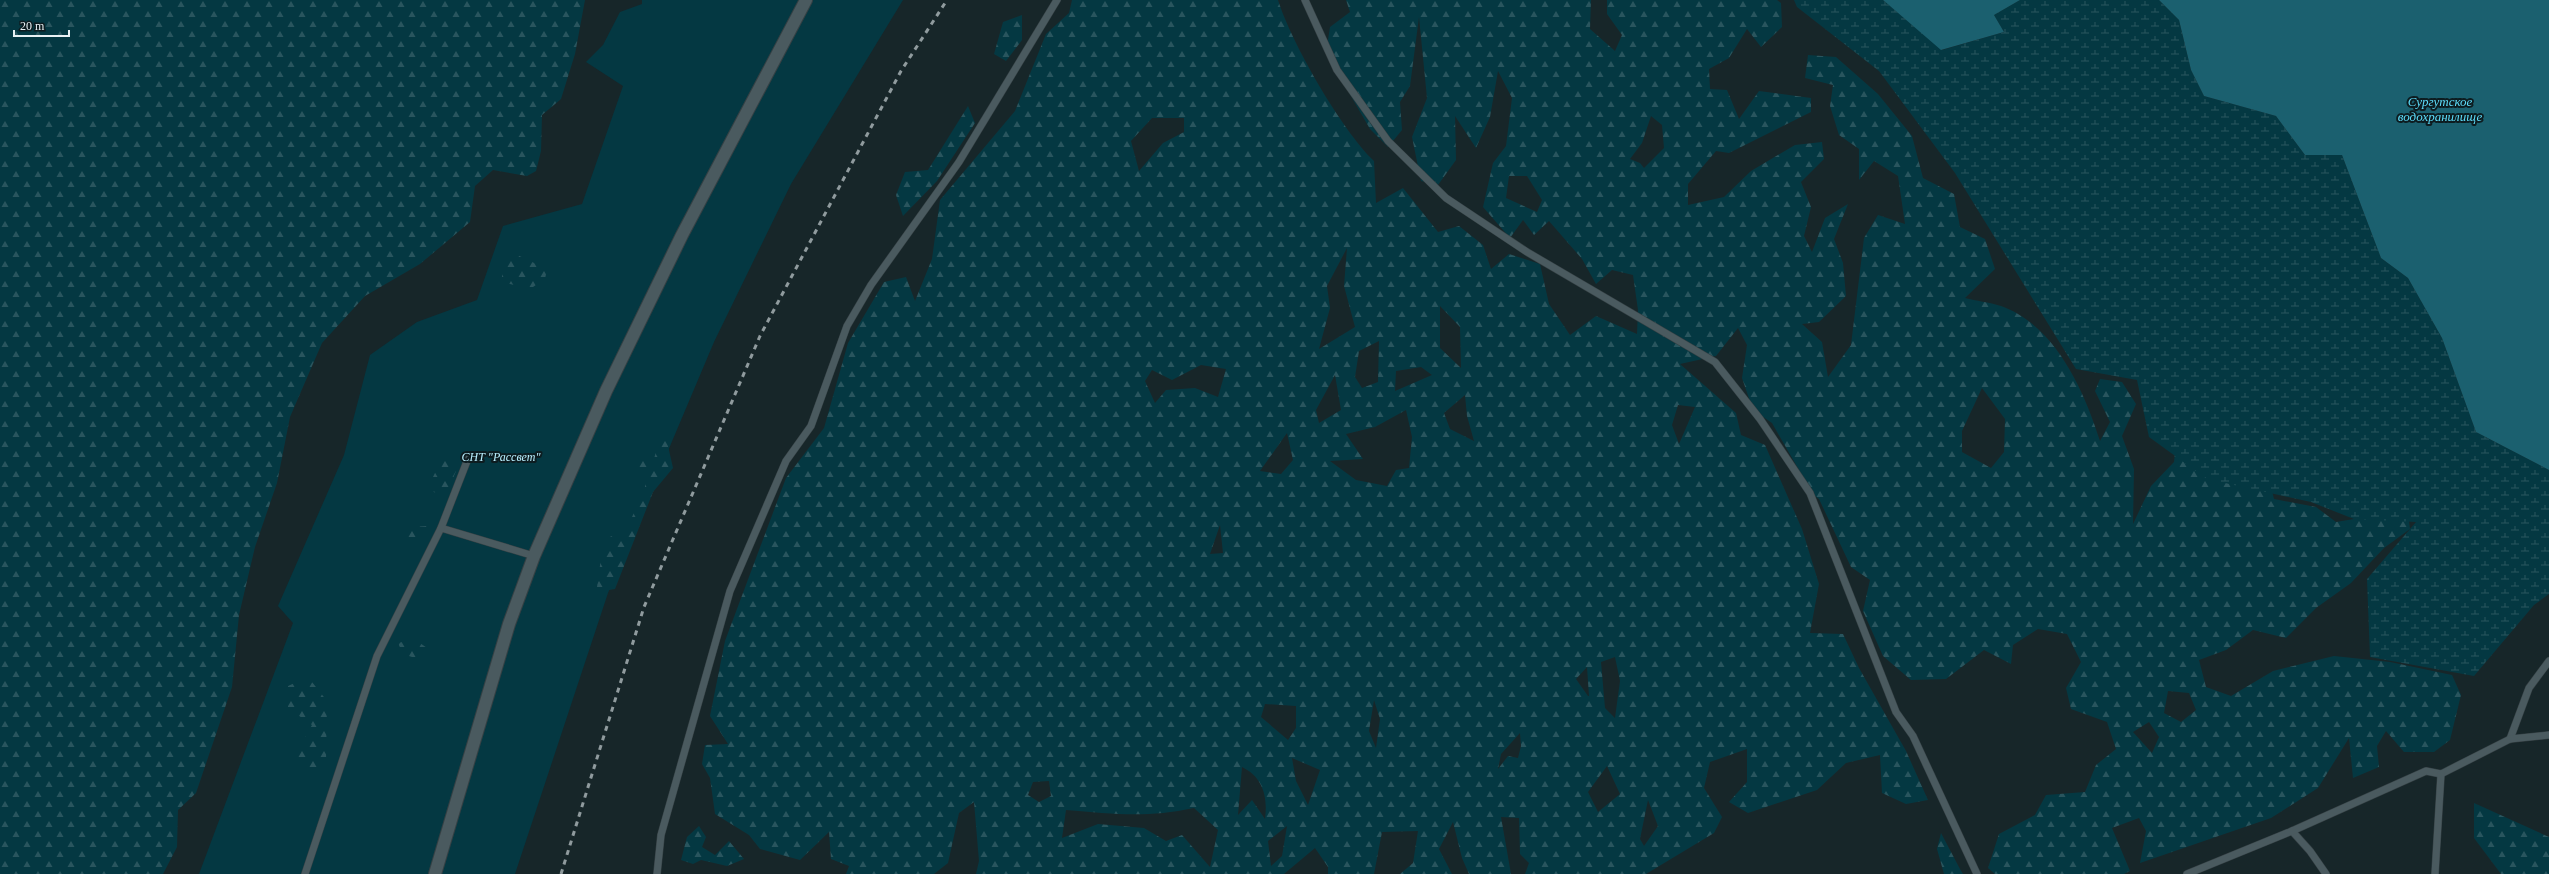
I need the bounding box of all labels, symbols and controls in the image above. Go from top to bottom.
scale bar [14,12,69,38]
text: 20 m [20,19,45,33]
water label: Сургутское водохранилище [2398,94,2482,124]
park label: СНТ "Рассвет" [462,450,541,464]

